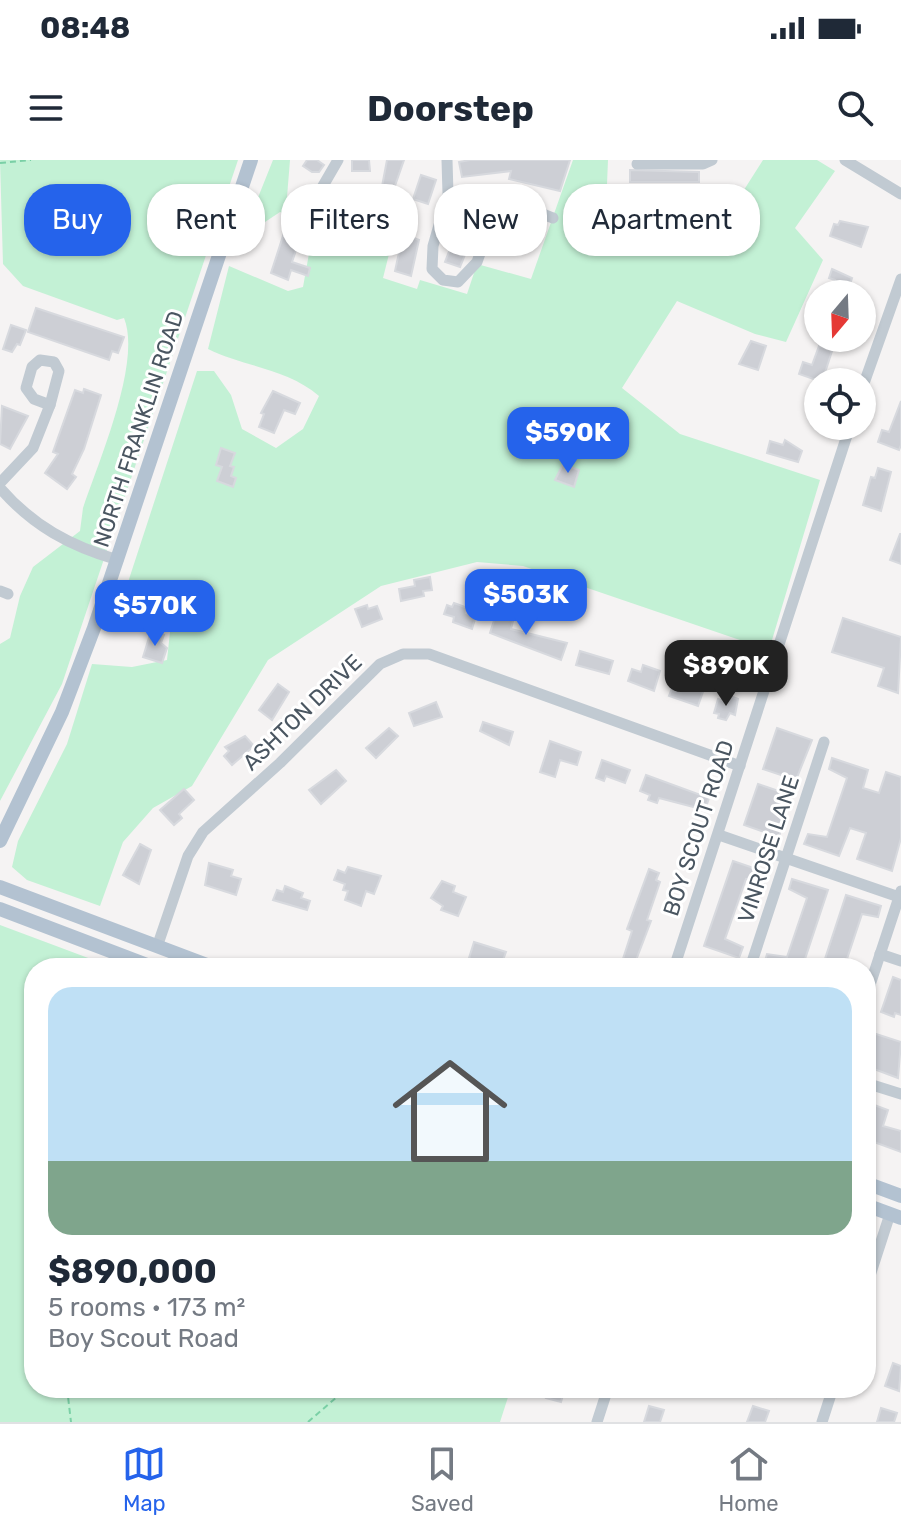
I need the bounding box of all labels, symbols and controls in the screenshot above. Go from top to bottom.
text: 08:48 [40,10,130,46]
icon: menu [24,86,68,130]
icon: search [833,86,877,130]
text: Doorstep [367,87,534,130]
chip: Buy [24,184,131,256]
chip: Rent [147,184,265,256]
chip: Filters [281,184,418,256]
chip: New [434,184,547,256]
chip: Apartment [563,184,760,256]
north arrow [804,280,876,352]
map controls [804,280,876,440]
street label: NORTH FRANKLIN ROAD [88,308,189,551]
button: locate [804,368,876,440]
pin: $590K [512,407,624,475]
text: $590K [525,417,611,448]
pin: $503K [470,569,582,637]
text: $503K [483,579,569,610]
pin: $570K [99,580,211,648]
text: $570K [113,590,197,621]
pin: $890K [670,640,782,708]
street label: ASHTON DRIVE [237,649,368,776]
text: $890K [683,650,769,681]
street label: BOY SCOUT ROAD [657,737,740,919]
street label: VINROSE LANE [732,772,805,926]
icon: home [378,1039,522,1183]
text: $890,000 [48,1251,217,1292]
text: 5 rooms · 173 m² [48,1292,245,1323]
text: Boy Scout Road [48,1323,239,1354]
tab: Map [122,1442,166,1517]
tab: Saved [411,1442,474,1517]
tab: Home [718,1442,779,1517]

